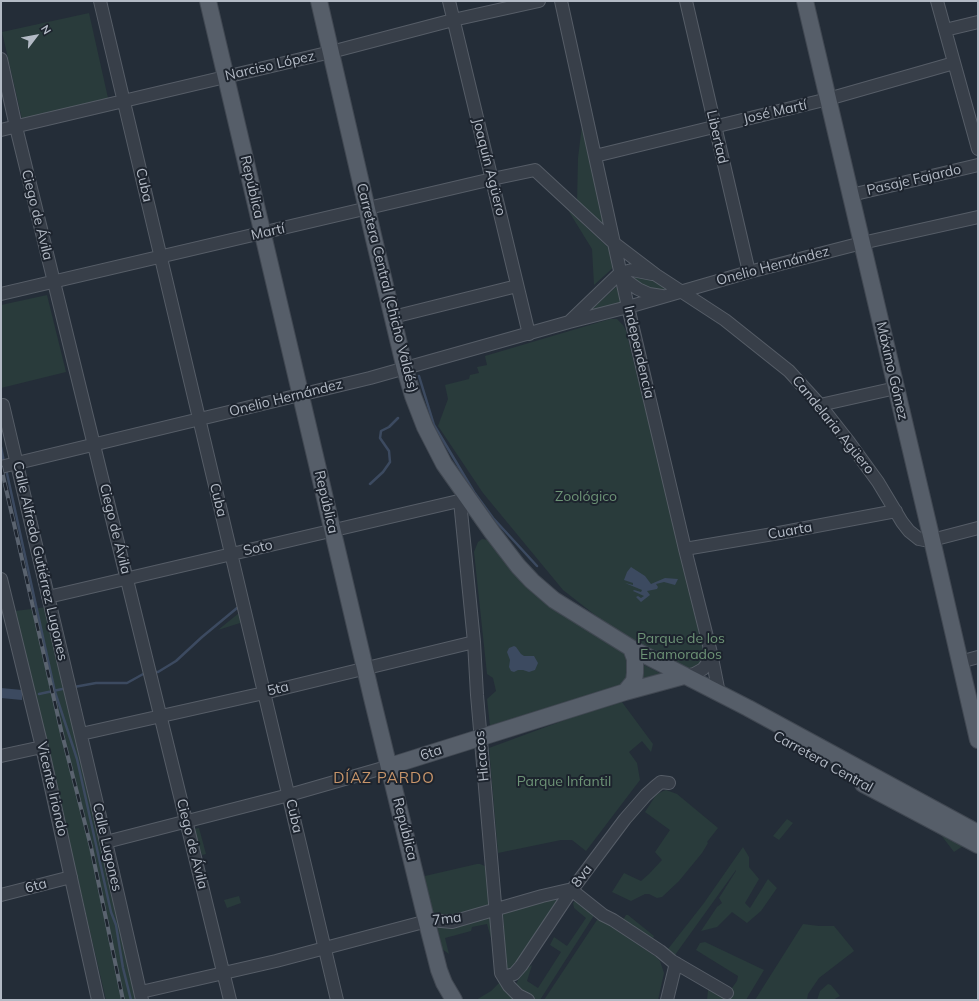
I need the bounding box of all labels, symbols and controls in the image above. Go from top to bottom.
north arrow [16,16,56,56]
text: N [38,22,54,37]
street label: Narciso López [224,48,316,84]
street label: José Martí [741,97,809,127]
street label: Libertad [703,109,731,165]
street label: Joaquín Agüero [469,116,509,218]
street label: República [237,154,267,220]
street label: Pasaje Fajardo [865,161,963,199]
street label: Cuba [132,166,156,204]
street label: Ciego de Ávila [18,168,56,262]
street label: Carretera Central (Chicho Valdés) [353,181,421,395]
street label: Martí [249,220,287,244]
street label: Onelio Hernández [715,243,831,289]
street label: Independencia [620,304,658,400]
street label: Máximo Gómez [873,320,911,422]
street label: Candelaria Agüero [788,372,878,478]
street label: Onelio Hernández [227,376,345,420]
street label: Calle Alfredo Gutiérrez Lugones [9,460,71,662]
street label: República [311,469,341,535]
street label: Cuba [206,481,230,519]
street label: Ciego de Ávila [96,482,134,576]
park label: Zoológico [555,489,617,505]
street label: Cuarta [767,519,813,543]
street label: Soto [242,537,274,559]
park label: Parque de los Enamorados [637,631,725,664]
street label: 5ta [266,678,290,700]
street label: Carretera Central [770,728,876,796]
street label: Hicacos [471,730,493,782]
street label: Vicente Iriondo [33,740,71,838]
street label: 6ta [418,742,444,764]
district label: DÍAZ PARDO [333,769,435,787]
park label: Parque Infantil [517,774,611,790]
street label: República [389,796,421,862]
street label: Ciego de Ávila [173,797,211,891]
street label: Cuba [282,797,306,835]
street label: Calle Lugones [89,801,125,893]
street label: 8va [568,861,596,891]
street label: 6ta [23,875,49,897]
street label: 7ma [432,909,462,929]

